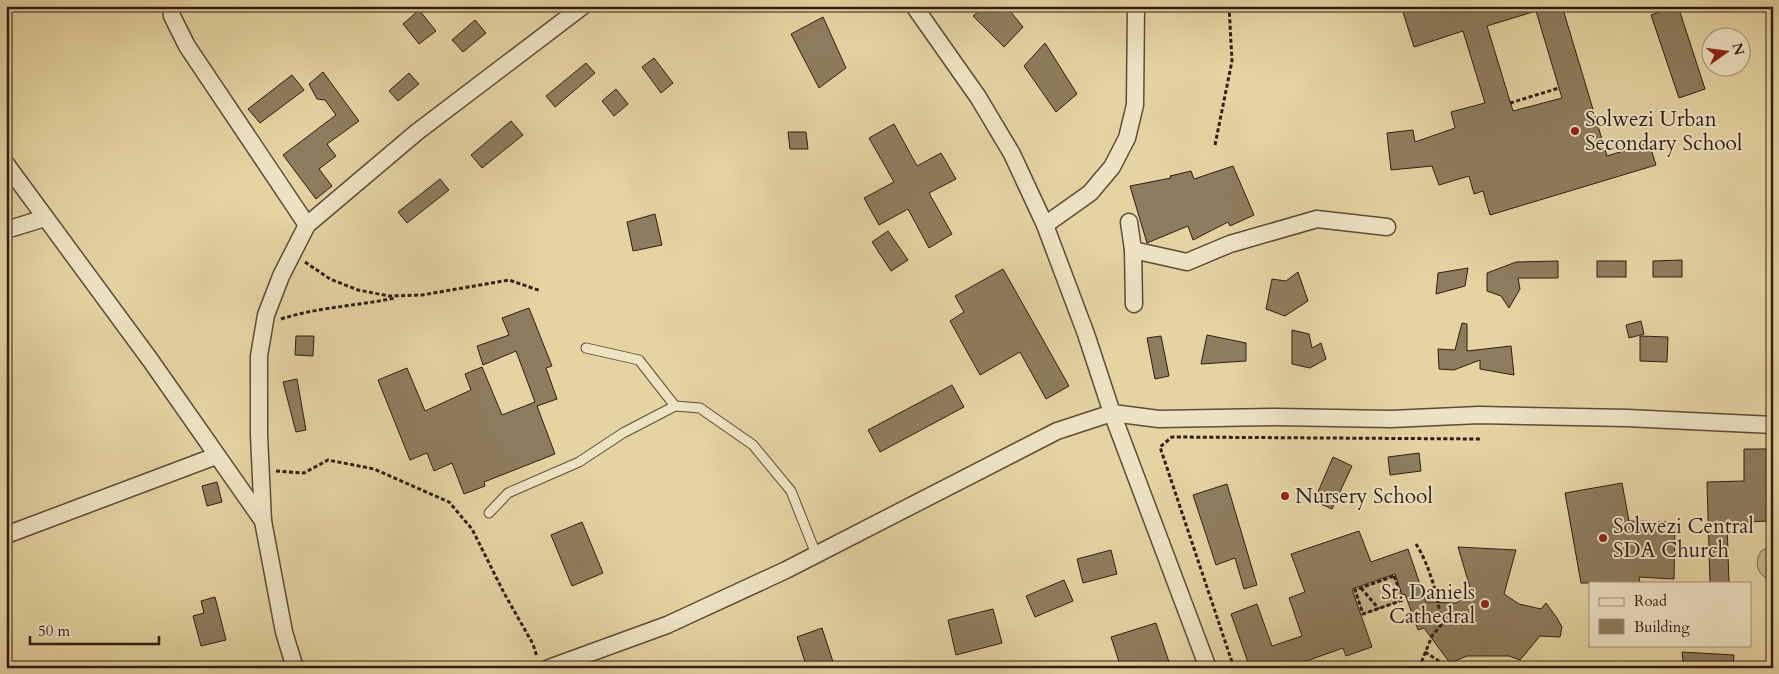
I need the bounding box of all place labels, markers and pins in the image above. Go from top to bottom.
place label: Solwezi Urban Secondary School [1585,105,1742,158]
marker: Solwezi Urban Secondary School [1569,125,1581,137]
place label: Nursery School [1295,482,1433,511]
marker: Nursery School [1279,490,1291,502]
place label: Solwezi Central SDA Church [1613,512,1754,565]
marker: Solwezi Central SDA Church [1597,532,1609,544]
place label: St. Daniels Cathedral [1381,578,1475,631]
marker: St. Daniels Cathedral [1479,598,1491,610]

